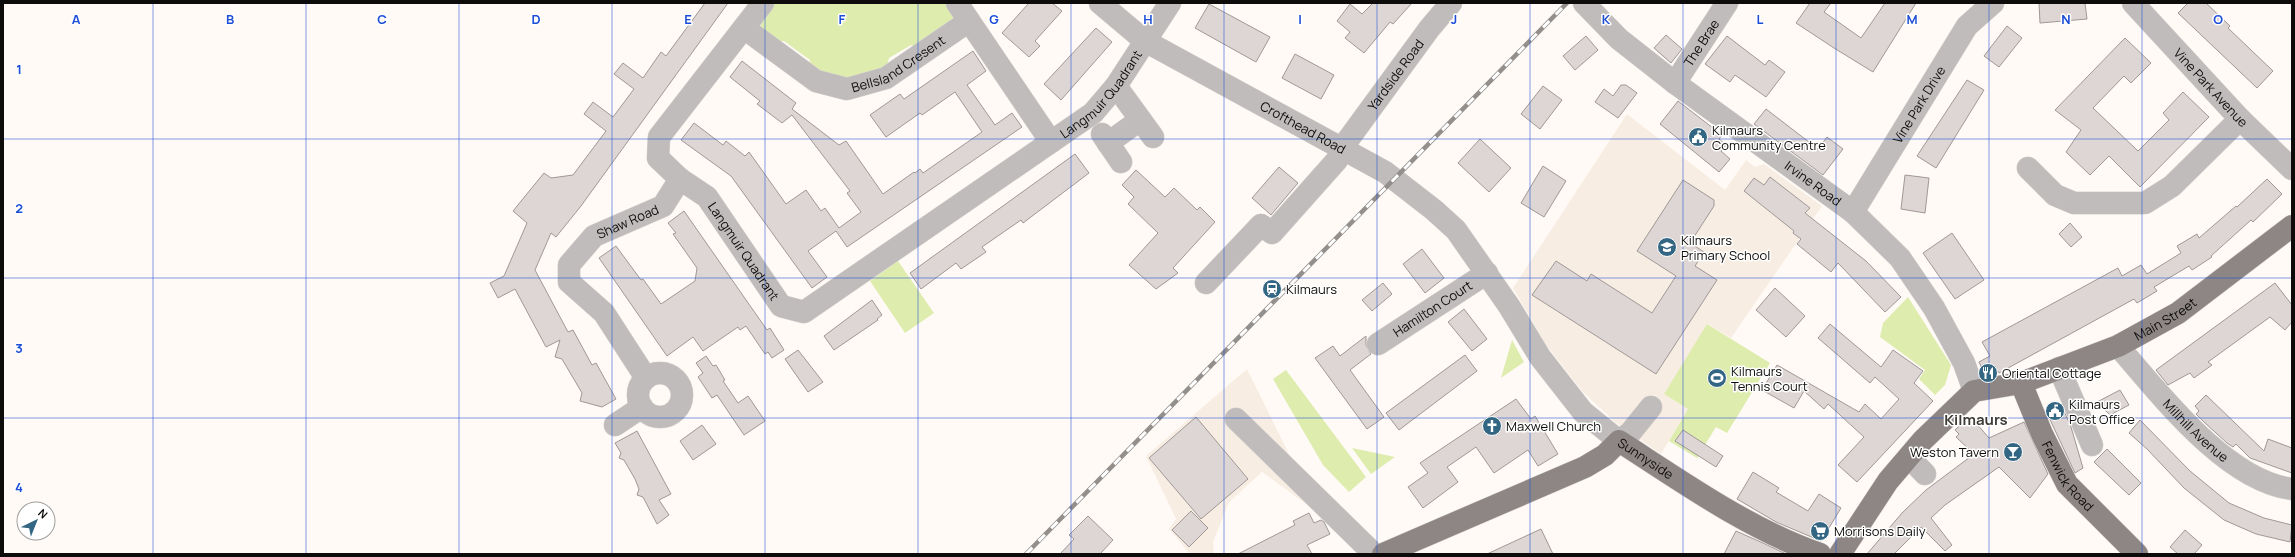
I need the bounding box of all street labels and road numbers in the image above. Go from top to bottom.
street label: The Brae [1679,15,1723,70]
street label: Bellsland Cresent [849,31,949,96]
street label: Yardside Road [1363,35,1428,114]
street label: Vine Park Avenue [2170,44,2252,131]
street label: Langmuir Quadrant [1056,47,1146,142]
street label: Vine Park Drive [1888,62,1950,147]
street label: Crofthead Road [1257,97,1349,158]
street label: Irvine Road [1781,156,1845,210]
street label: Langmuir Quadrant [704,199,784,304]
street label: Shaw Road [594,200,661,243]
street label: Hamilton Court [1389,276,1475,341]
street label: Main Street [2131,293,2200,344]
street label: Millhill Avenue [2159,395,2233,466]
street label: Sunnyside [1614,434,1677,483]
street label: Fenwick Road [2038,438,2098,515]

